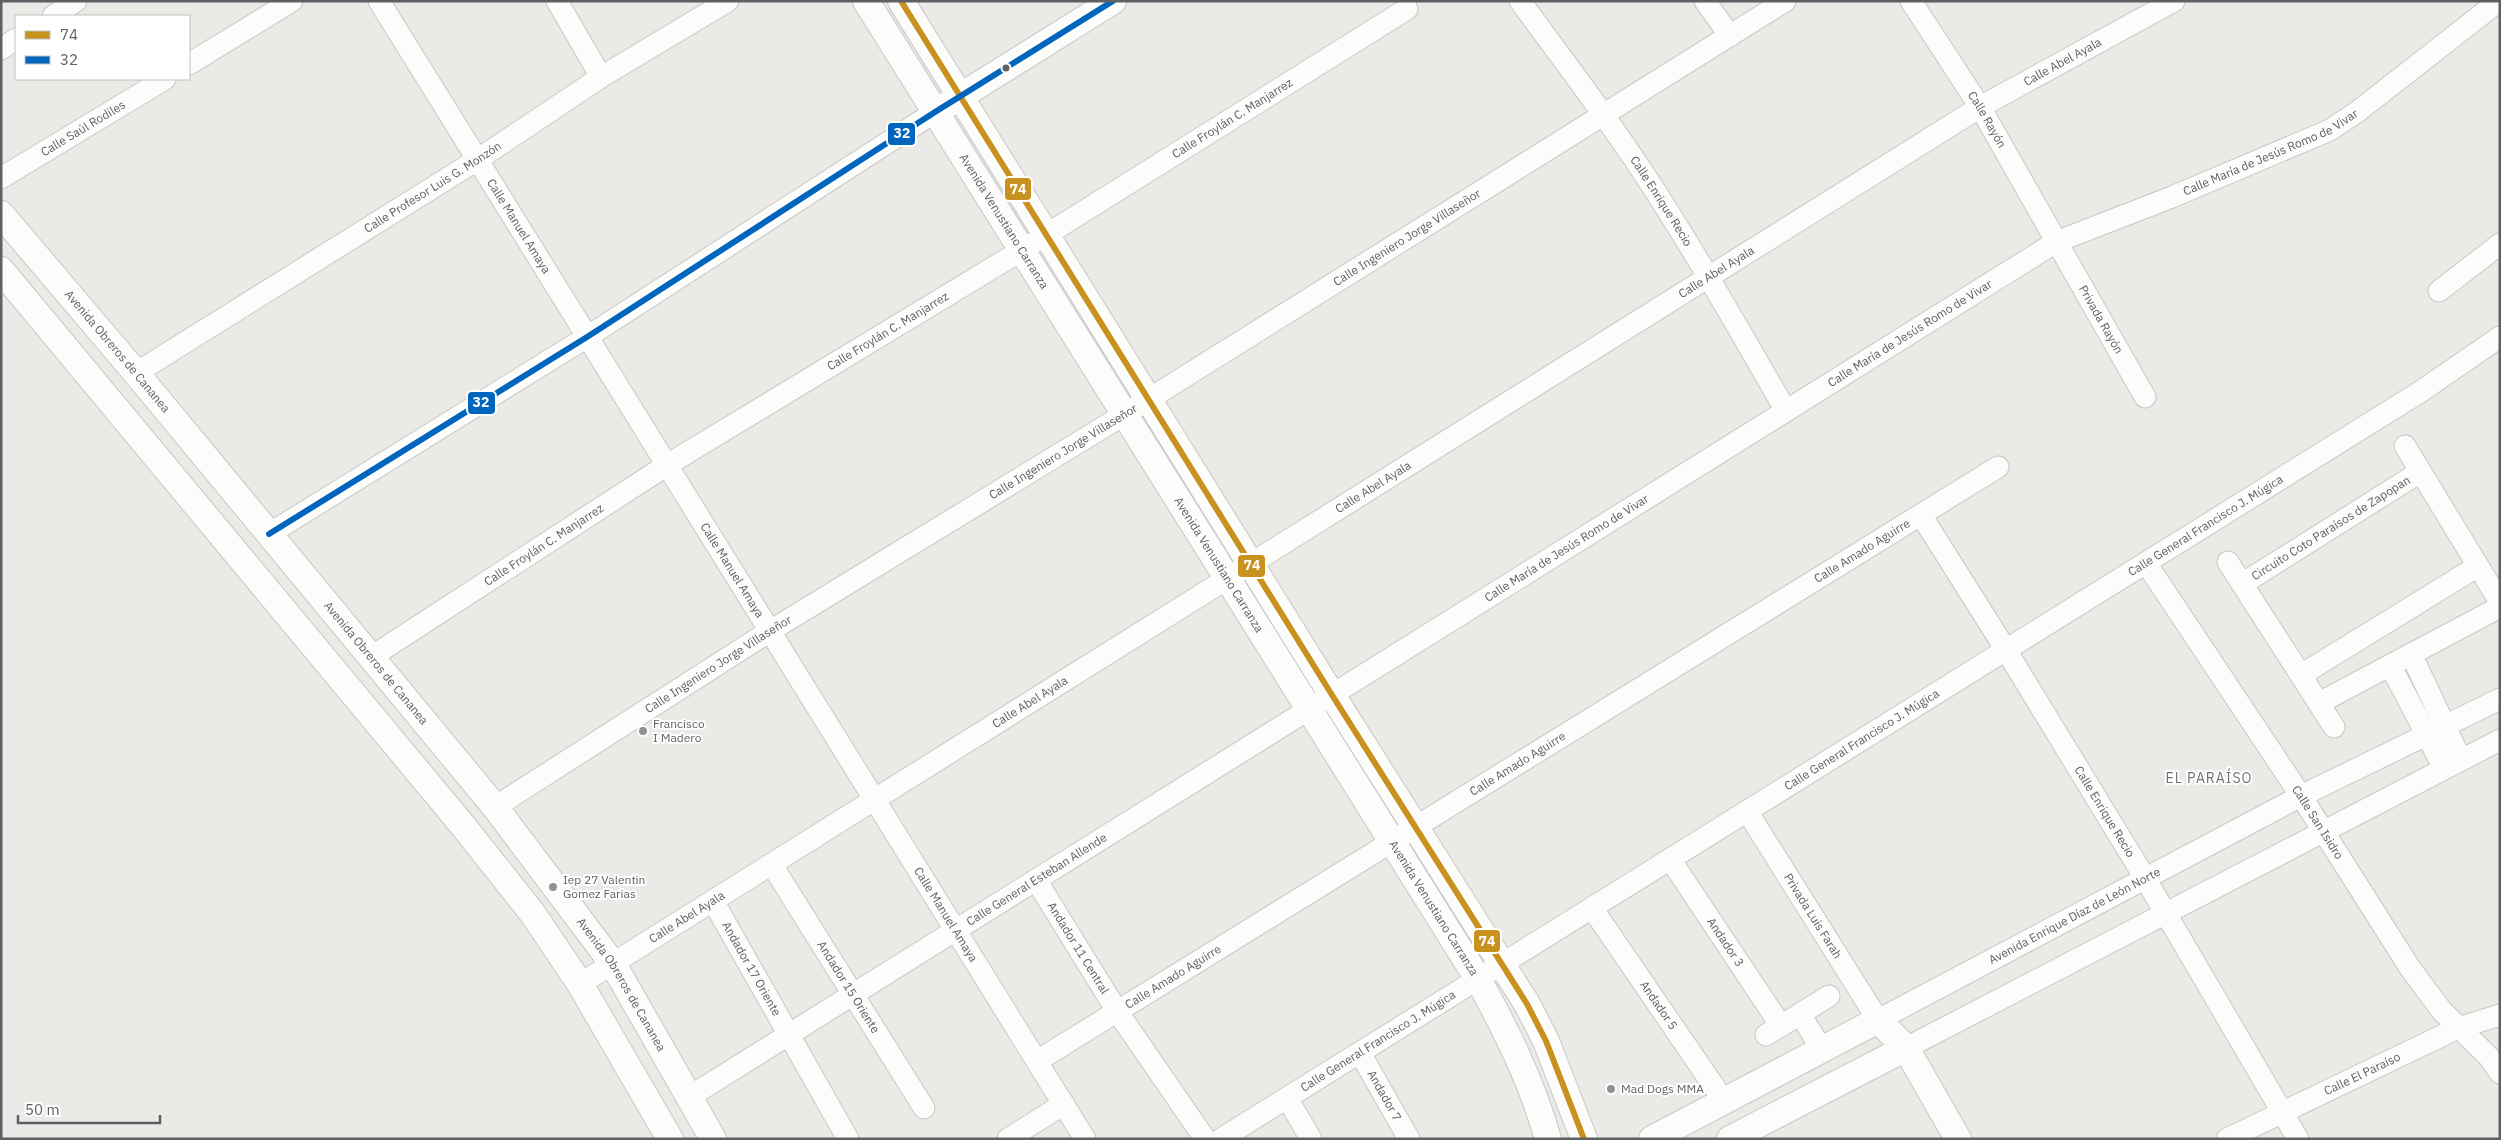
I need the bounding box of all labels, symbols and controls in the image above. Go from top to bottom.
legend [15,15,190,80]
text: 74 [60,25,78,44]
street label: Calle Abel Ayala [2021,34,2104,89]
text: 32 [60,50,78,69]
unlabelled marker [1001,63,1011,73]
street label: Calle Froylán C. Manjarrez [1169,74,1296,161]
street label: Calle Rayón [1965,88,2010,151]
street label: Calle Saúl Rodiles [38,97,128,159]
street label: Calle María de Jesús Romo de Vivar [2181,105,2361,198]
line badge: 32 [887,122,916,146]
text: 32 [894,124,910,142]
street label: Calle Profesor Luis G. Monzón [361,138,504,236]
street label: Avenida Venustiano Carranza [956,151,1053,292]
street label: Calle Enrique Recio [1627,153,1696,249]
street label: Calle Manuel Amaya [484,176,555,277]
line badge: 74 [1004,177,1032,201]
text: 74 [1010,180,1026,198]
street label: Calle Ingeniero Jorge Villaseñor [1330,185,1484,289]
street label: Calle Abel Ayala [1675,242,1757,301]
street label: Calle María de Jesús Romo de Vivar [1825,276,1995,390]
street label: Privada Rayón [2076,282,2127,356]
street label: Avenida Obreros de Cananea [62,287,174,416]
street label: Calle Froylán C. Manjarrez [824,288,952,373]
line badge: 32 [467,391,496,415]
text: 32 [473,393,489,411]
street label: Calle Ingeniero Jorge Villaseñor [986,400,1140,502]
street label: Calle Abel Ayala [1332,457,1414,516]
street label: Calle General Francisco J. Múgica [2125,471,2286,579]
street label: Circuito Coto Paraísos de Zapopan [2248,472,2413,583]
street label: Calle María de Jesús Romo de Vivar [1481,490,1652,605]
street label: Avenida Venustiano Carranza [1171,494,1267,635]
street label: Calle Froylán C. Manjarrez [481,500,607,589]
street label: Calle Amado Aguirre [1811,515,1913,586]
street label: Calle Manuel Amaya [697,520,768,621]
line badge: 74 [1237,554,1266,578]
text: 74 [1244,556,1260,574]
street label: Avenida Obreros de Cananea [321,598,432,728]
street label: Calle Ingeniero Jorge Villaseñor [642,611,795,716]
street label: Calle Abel Ayala [989,672,1071,731]
street label: Calle General Francisco J. Múgica [1781,685,1942,793]
place label: Francisco I Madero [653,716,705,745]
marker: Francisco I Madero [637,725,649,737]
street label: Calle Amado Aguirre [1467,728,1568,799]
street label: Calle Enrique Recio [2072,763,2139,860]
district label: EL PARAÍSO [2166,768,2252,787]
street label: Calle San Isidro [2289,782,2347,862]
street label: Calle General Esteban Allende [963,829,1110,929]
street label: Avenida Venustiano Carranza [1386,837,1482,979]
street label: Calle Manuel Amaya [911,864,982,965]
street label: Avenida Enrique Díaz de León Norte [1986,864,2163,967]
street label: Privada Luis Farah [1781,870,1846,961]
place label: Iep 27 Valentin Gomez Farias [563,872,645,901]
marker: Iep 27 Valentin Gomez Farias [547,881,559,893]
street label: Calle Abel Ayala [646,887,728,946]
street label: Andador 11 Central [1044,899,1113,996]
street label: Avenida Obreros de Cananea [574,914,670,1054]
street label: Andador 3 [1704,915,1748,970]
street label: Andador 17 Oriente [719,919,785,1019]
line badge: 74 [1473,929,1501,953]
text: 74 [1479,932,1495,950]
street label: Andador 15 Oriente [814,938,884,1036]
street label: Calle Amado Aguirre [1122,941,1224,1012]
street label: Andador 5 [1637,978,1681,1032]
street label: Calle General Francisco J. Múgica [1297,986,1459,1095]
street label: Calle El Paraíso [2321,1049,2403,1098]
street label: Andador 7 [1364,1067,1405,1123]
place label: Mad Dogs MMA [1621,1081,1704,1096]
marker: Mad Dogs MMA [1605,1083,1617,1095]
scale bar [18,1092,160,1124]
text: 50 m [25,1100,60,1119]

